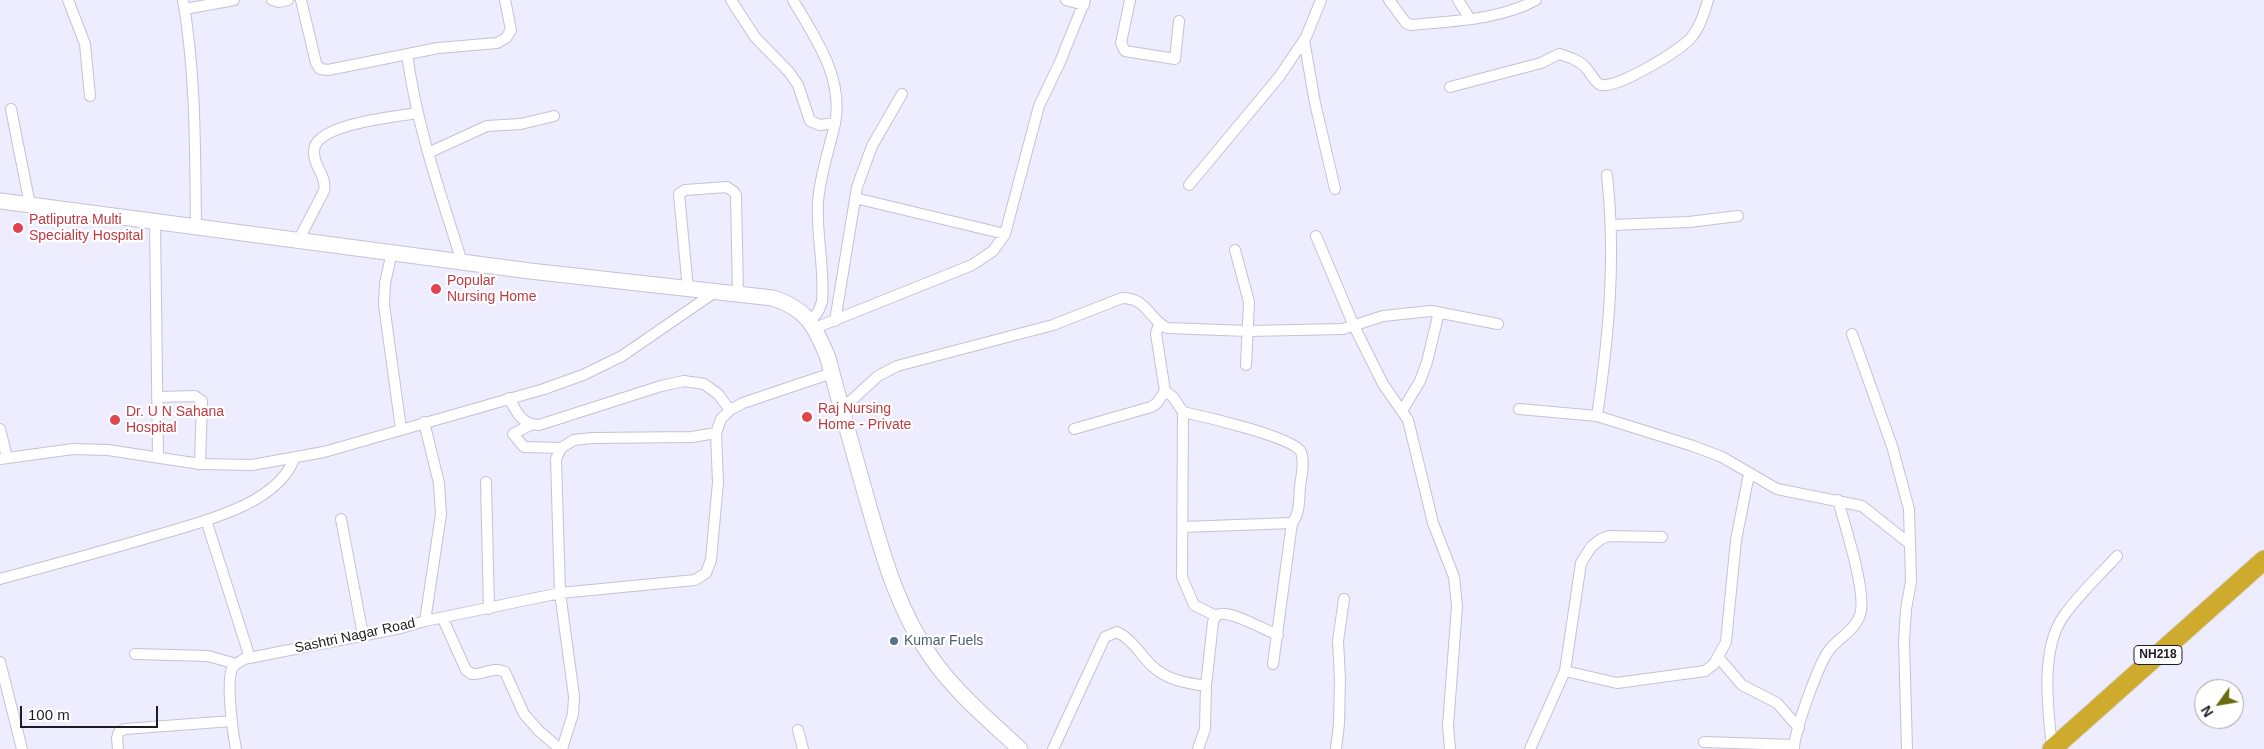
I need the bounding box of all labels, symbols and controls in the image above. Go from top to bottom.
place label: Patliputra Multi Speciality Hospital [29,212,143,244]
marker: Patliputra Multi Speciality Hospital [11,221,25,235]
place label: Popular Nursing Home [447,273,536,306]
marker: Popular Nursing Home [429,282,443,296]
place label: Raj Nursing Home - Private [818,401,911,434]
place label: Dr. U N Sahana Hospital [126,404,224,437]
marker: Raj Nursing Home - Private [800,410,814,424]
marker: Dr. U N Sahana Hospital [108,413,122,427]
street label: Sashtri Nagar Road [293,615,417,657]
place label: Kumar Fuels [904,633,983,649]
marker: Kumar Fuels [888,635,900,647]
road number: NH218 [2134,646,2182,664]
north arrow [2194,679,2244,729]
scale bar [22,696,160,728]
text: N [2198,703,2217,720]
text: 100 m [28,706,70,723]

